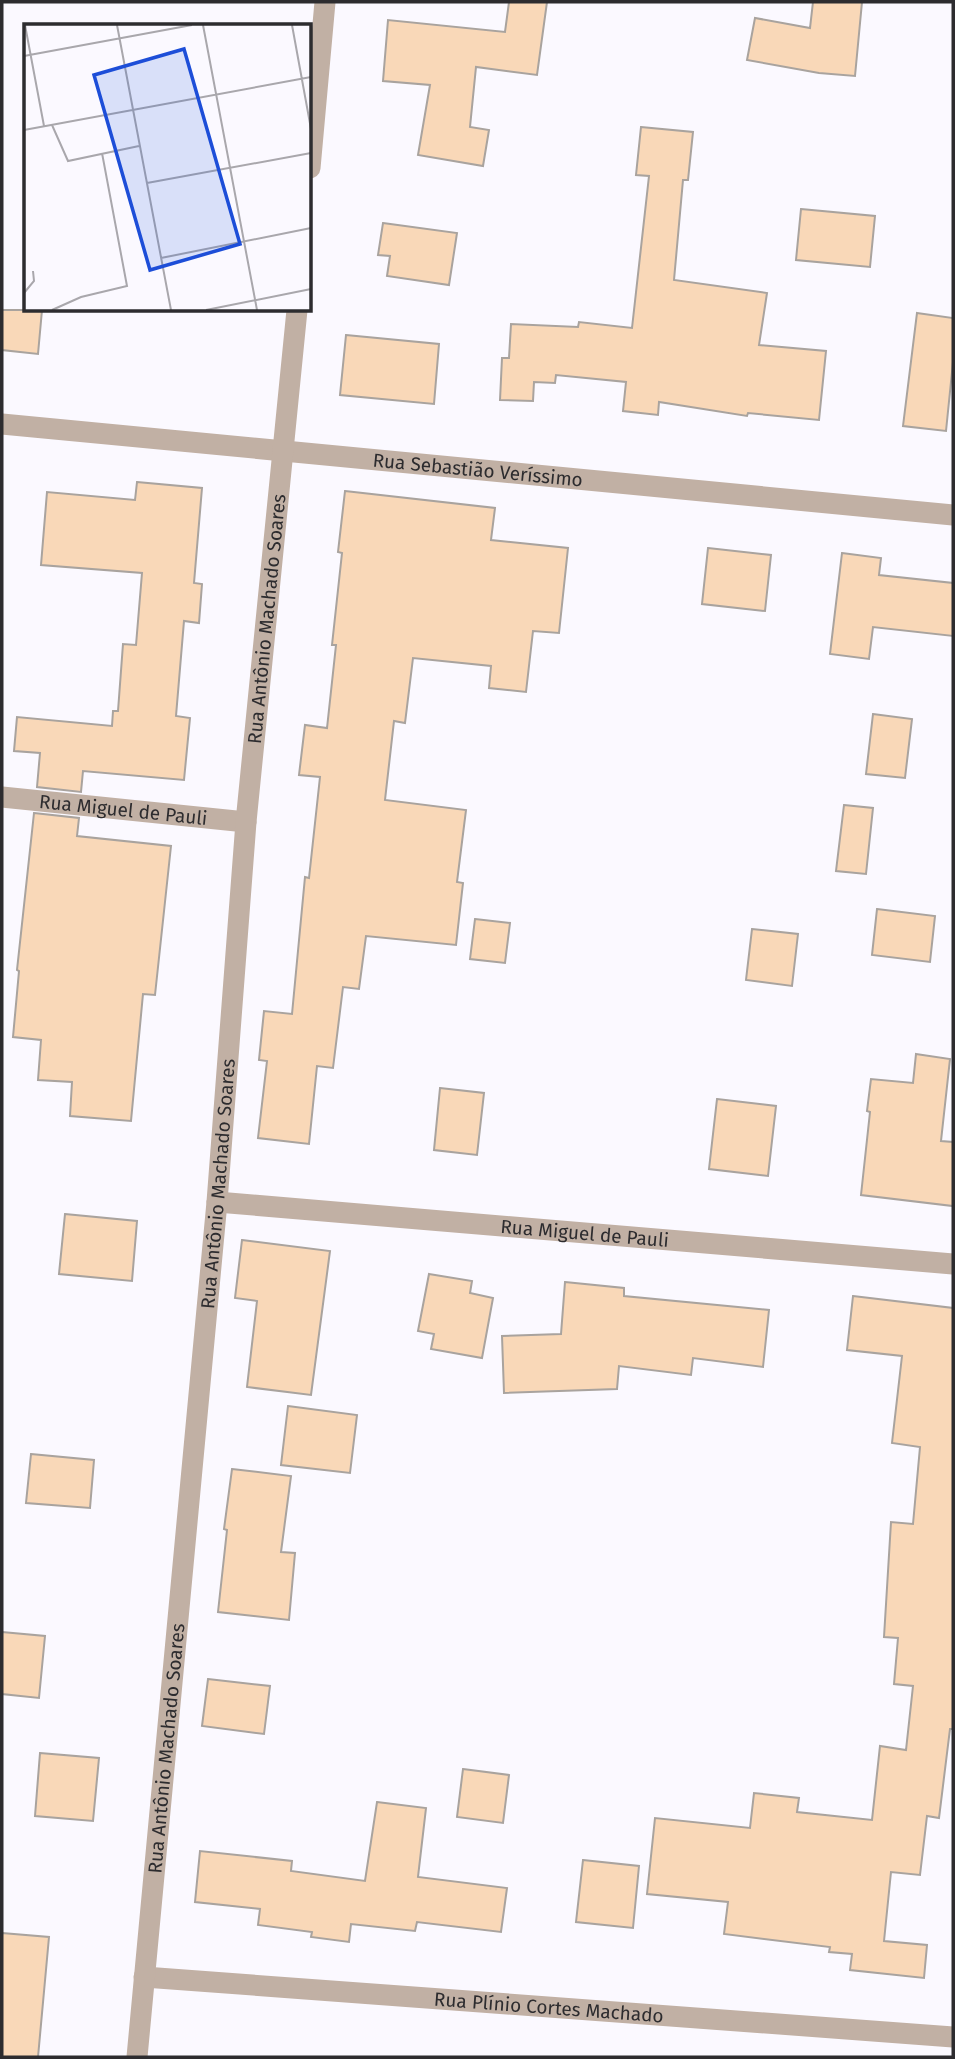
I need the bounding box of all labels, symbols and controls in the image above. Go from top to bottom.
inset map [24,24,312,312]
street label: Rua Sebastião Veríssimo [372,448,584,491]
street label: Rua Antônio Machado Soares [242,493,290,745]
street label: Rua Miguel de Pauli [38,789,209,829]
street label: Rua Antônio Machado Soares [196,1058,239,1310]
street label: Rua Miguel de Pauli [500,1214,670,1252]
street label: Rua Antônio Machado Soares [143,1622,189,1874]
street label: Rua Plínio Cortes Machado [433,1987,665,2027]

